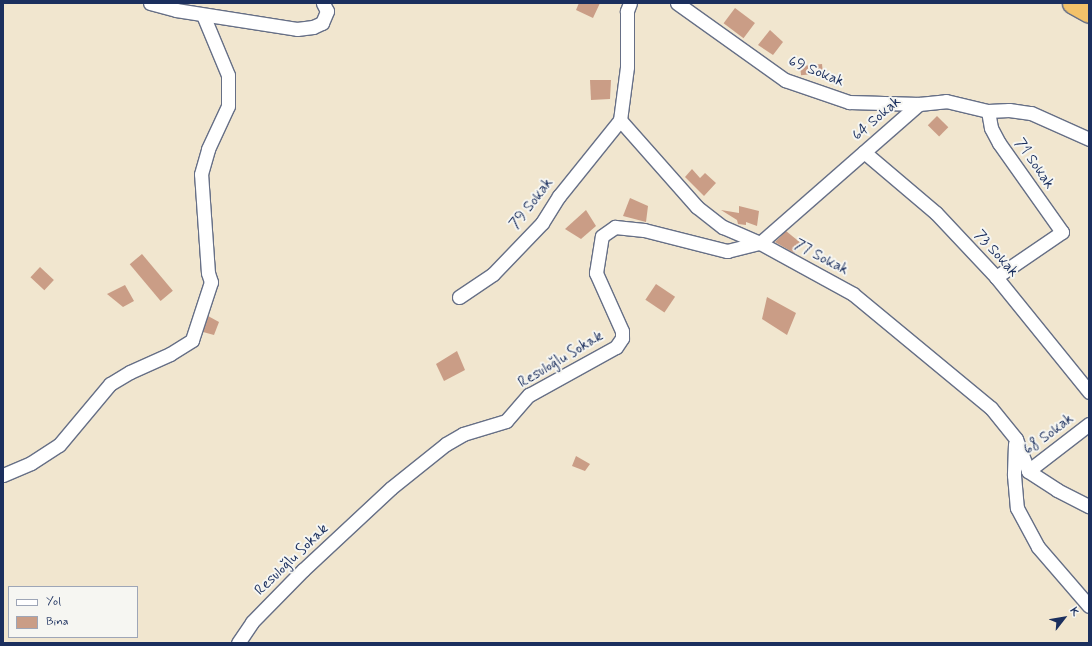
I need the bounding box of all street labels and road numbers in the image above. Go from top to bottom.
street label: 69 Sokak [785,53,847,91]
street label: 64 Sokak [849,93,905,145]
street label: 71 Sokak [1010,135,1058,193]
street label: 79 Sokak [506,175,558,233]
street label: 73 Sokak [970,227,1022,281]
street label: 77 Sokak [791,236,851,280]
street label: Resuloğlu Sokak [515,328,607,392]
street label: 68 Sokak [1020,410,1078,460]
street label: Resuloğlu Sokak [251,520,333,600]

